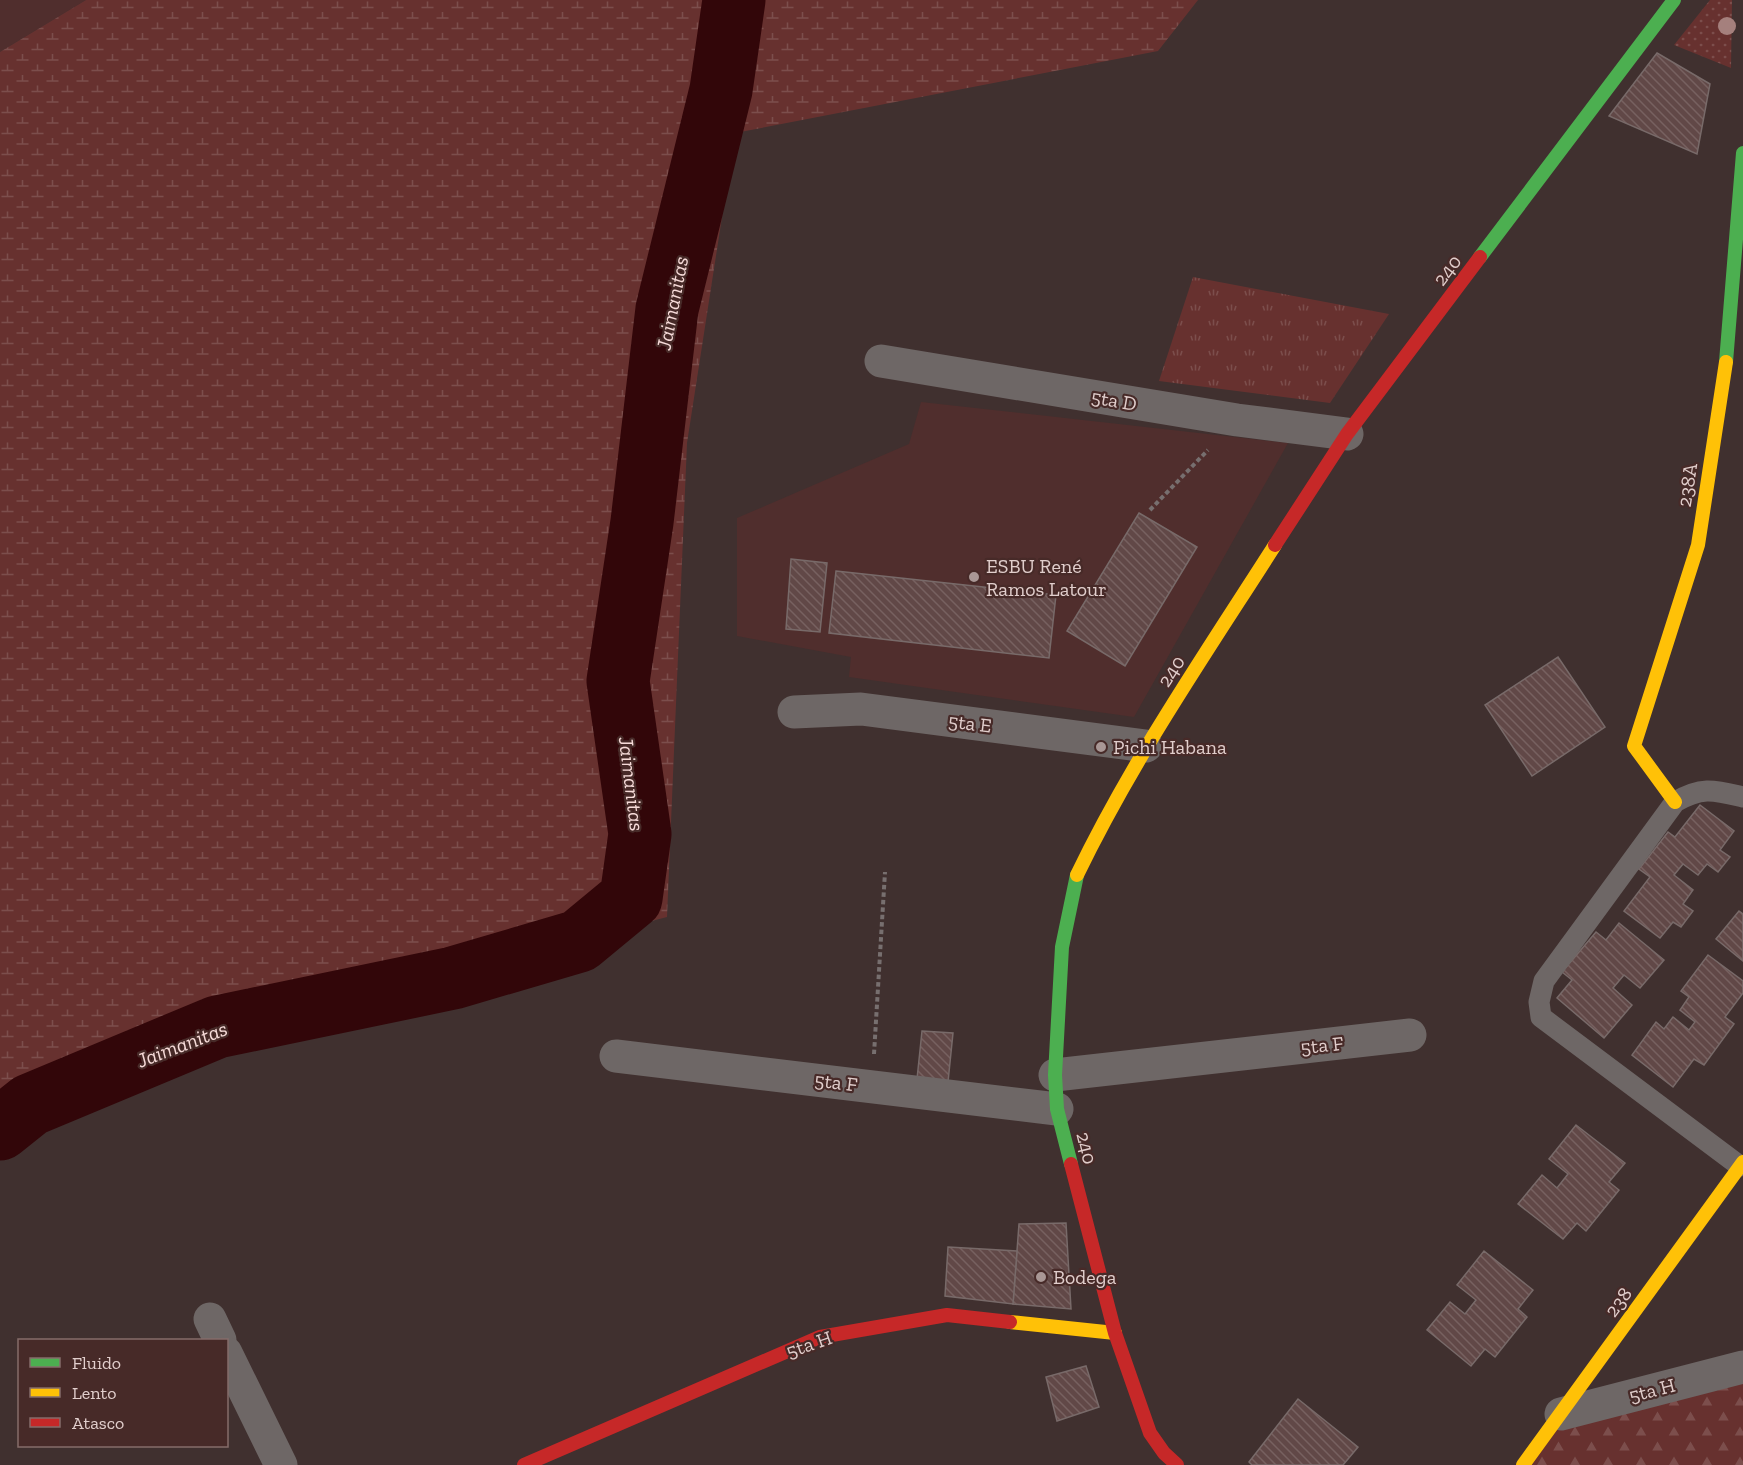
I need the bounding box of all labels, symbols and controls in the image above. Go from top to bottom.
street label: 240 [1428,250,1466,290]
water label: Jaimanitas [650,254,693,353]
street label: 5ta D [1089,384,1139,416]
street label: 238A [1672,460,1702,509]
place label: ESBU René Ramos Latour [986,554,1107,601]
marker: ESBU René Ramos Latour [967,570,981,584]
street label: 240 [1152,651,1190,691]
street label: 5ta E [947,708,993,738]
water label: Jaimanitas [614,734,650,833]
place label: Pichi Habana [1113,735,1227,759]
marker: Pichi Habana [1094,740,1108,754]
water label: Jaimanitas [132,1015,231,1073]
street label: 5ta F [1299,1031,1345,1059]
street label: 5ta F [813,1067,859,1097]
street label: 240 [1071,1129,1103,1167]
place label: Bodega [1053,1265,1117,1289]
marker: Bodega [1034,1270,1048,1284]
street label: 238 [1599,1282,1637,1322]
street label: 5ta H [783,1325,835,1363]
legend [18,1339,228,1447]
text: Fluido [72,1352,121,1374]
street label: 5ta H [1626,1373,1678,1407]
text: Lento [72,1382,117,1404]
text: Atasco [72,1412,124,1434]

